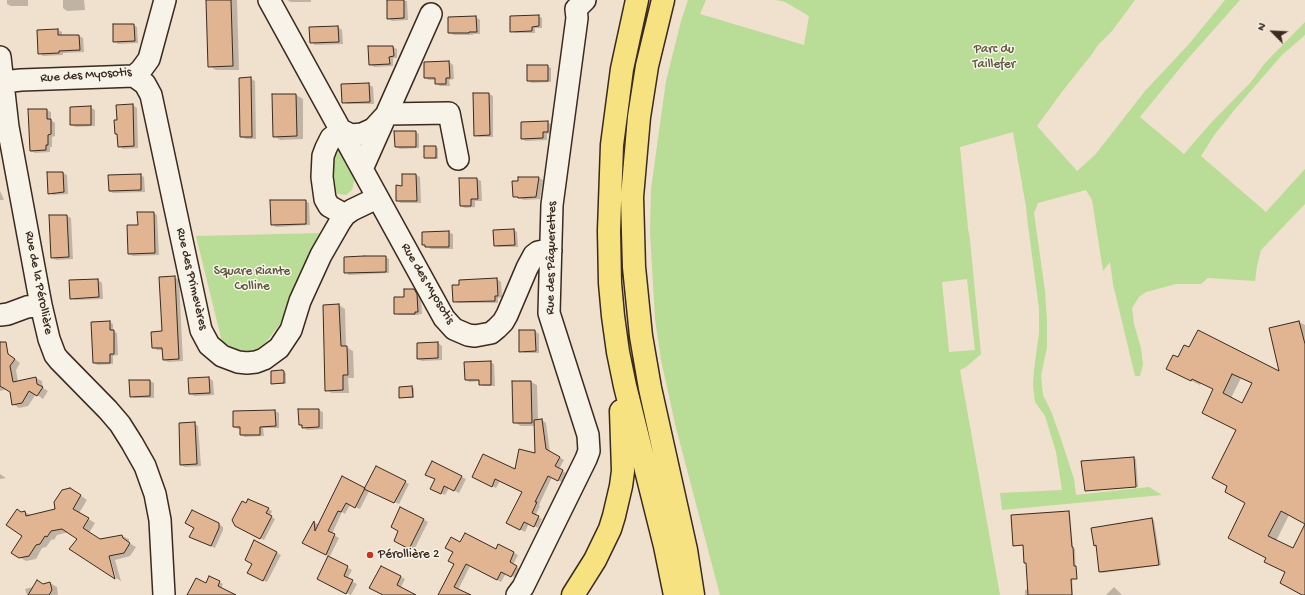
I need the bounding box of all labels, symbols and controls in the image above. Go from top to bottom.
north arrow [1253,12,1293,52]
text: N [1255,21,1269,33]
park label: Parc du Taillefer [973,42,1015,73]
street label: Rue des Myosotis [40,65,132,87]
street label: Rue des Pâquerettes [543,201,561,315]
street label: Rue des Primevères [172,227,210,331]
street label: Rue de la Pérollière [20,230,56,336]
street label: Rue des Myosotis [397,241,457,327]
park label: Square Riante Colline [214,264,290,295]
place label: Pérollière 2 [378,547,439,563]
marker: Pérollière 2 [365,550,375,560]

